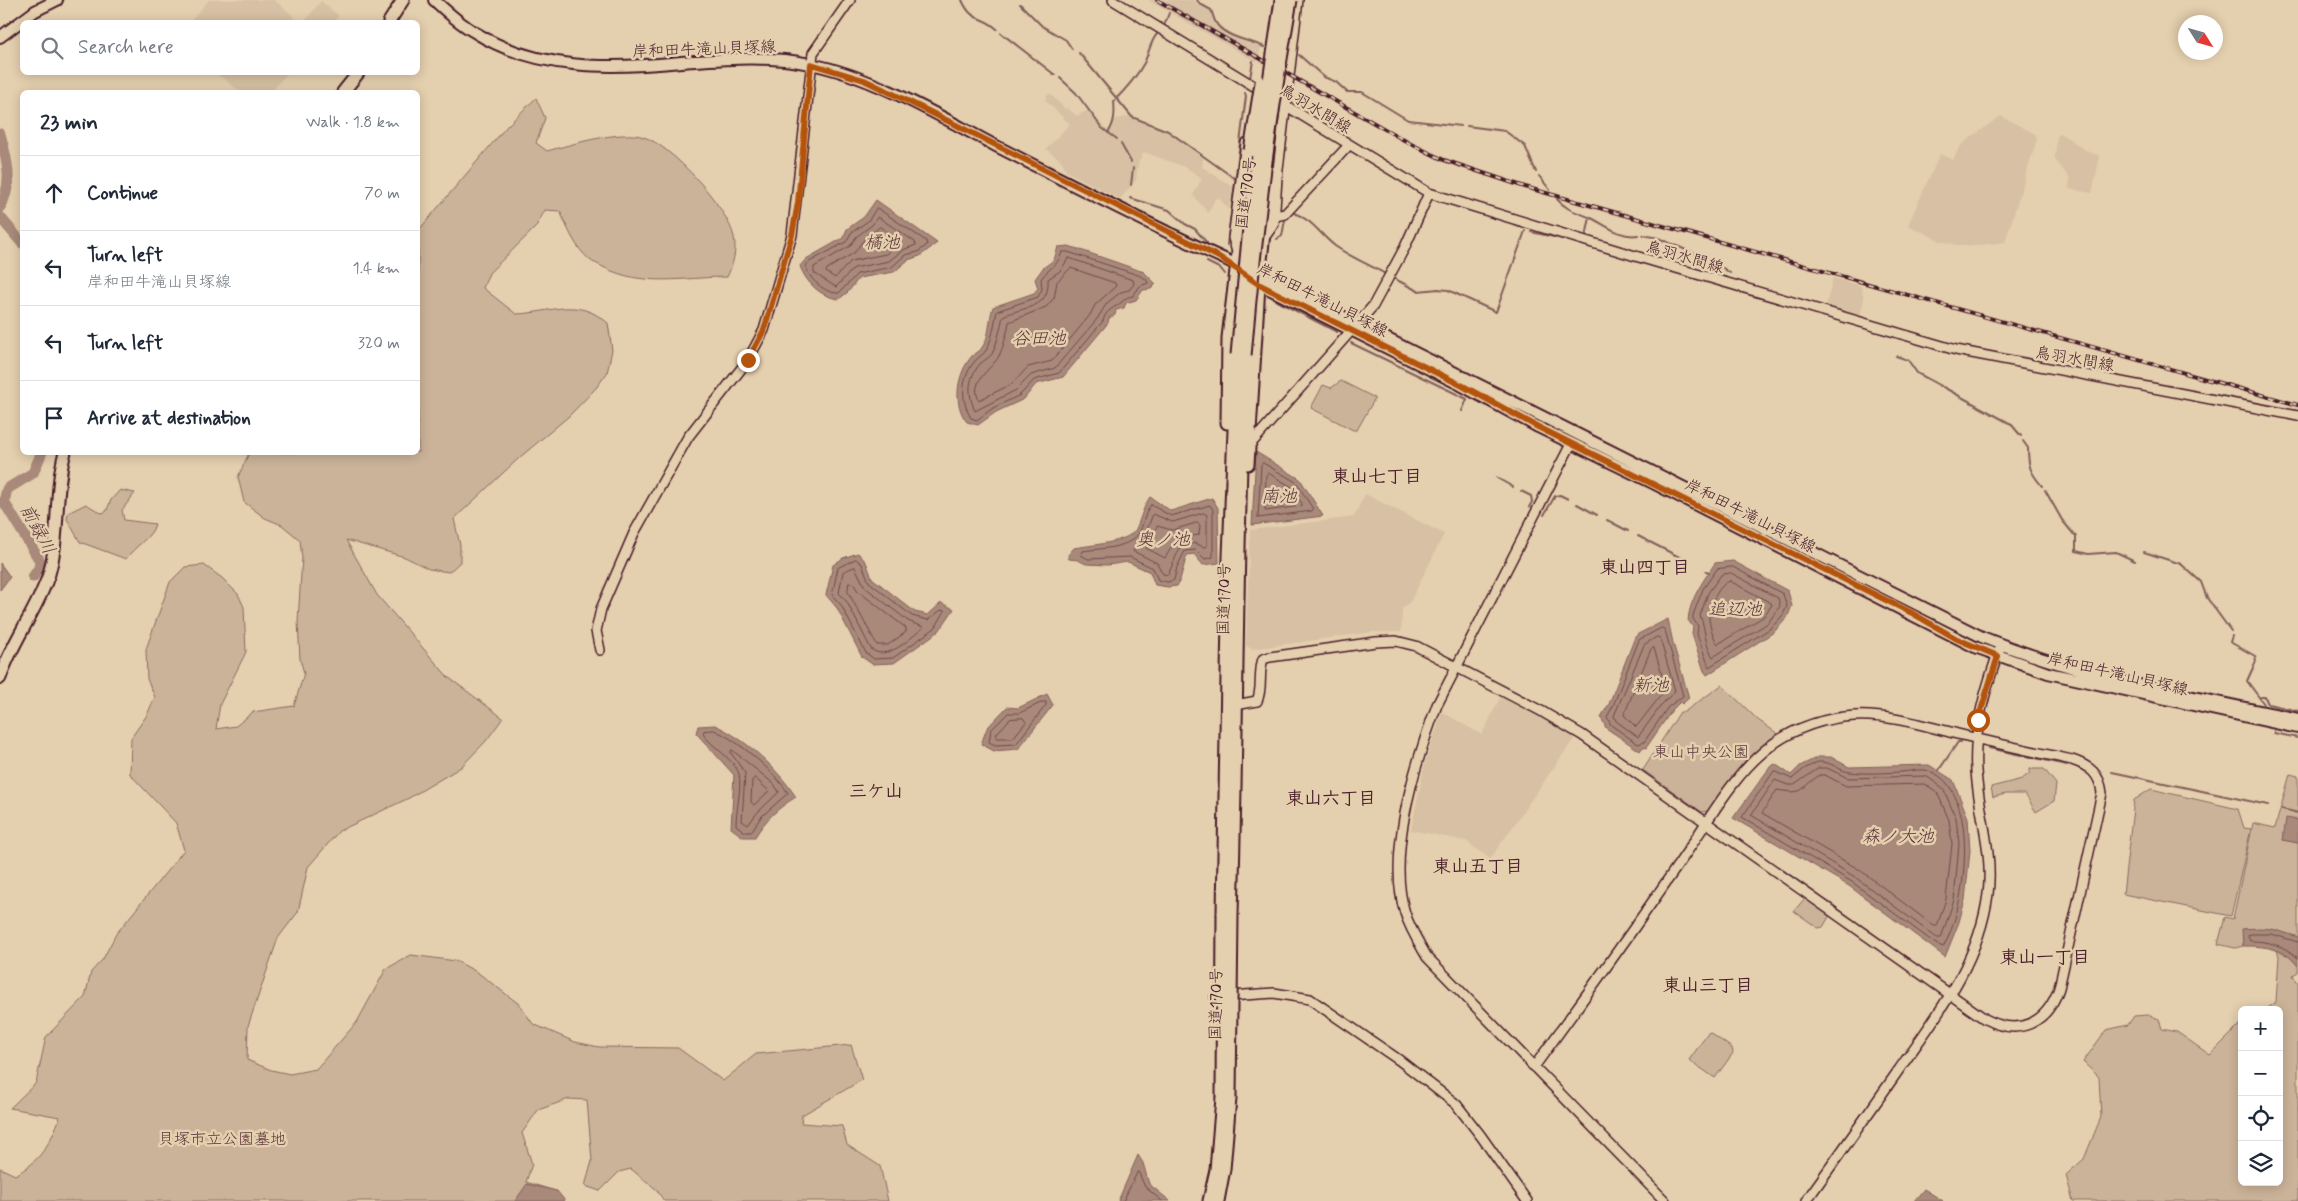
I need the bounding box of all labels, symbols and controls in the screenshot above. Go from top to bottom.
north arrow [2178,15,2223,60]
search box [20,20,420,75]
icon: search [38,34,66,62]
text: Search here [78,35,174,60]
street label: 岸和田牛滝山貝塚線 [632,36,776,63]
street label: 鳥羽水間線 [1276,80,1355,139]
text: 23 min [40,109,98,137]
text: Walk · 1.8 km [306,112,400,133]
street label: 国道170号 [1232,156,1261,231]
icon: ahead [40,179,68,207]
text: Continue [87,181,158,206]
text: 70 m [364,183,400,204]
water label: 橘池 [864,231,901,255]
street label: 鳥羽水間線 [1643,236,1726,279]
text: Turn left [87,243,163,268]
icon: left [40,254,68,282]
text: 1.4 km [353,258,400,279]
street label: 岸和田牛滝山貝塚線 [1253,258,1391,342]
text: 岸和田牛滝山貝塚線 [87,272,231,293]
water label: 谷田池 [1012,327,1067,351]
icon: left [40,329,68,357]
text: Turn left [87,331,163,356]
text: 320 m [358,333,400,354]
street label: 鳥羽水間線 [2034,342,2116,377]
route end [737,349,760,372]
icon: arrive [40,404,68,432]
text: Arrive at destination [87,406,251,431]
district label: 東山七丁目 [1332,465,1422,489]
street label: 岸和田牛滝山貝塚線 [1681,474,1819,558]
water label: 南池 [1261,485,1298,509]
water label: 前録川 [14,500,60,559]
water label: 奥ノ池 [1136,528,1191,552]
district label: 東山四丁目 [1600,556,1690,580]
street label: 国道170号 [1213,562,1236,636]
water label: 追辺池 [1708,598,1763,622]
street label: 岸和田牛滝山貝塚線 [2045,648,2190,701]
water label: 新池 [1633,674,1670,698]
route start [1967,709,1990,732]
park label: 東山中央公園 [1653,742,1749,763]
district label: 三ケ山 [849,780,903,804]
district label: 東山六丁目 [1286,787,1376,811]
water label: 森ノ大池 [1862,825,1935,849]
district label: 東山五丁目 [1433,855,1523,879]
district label: 東山一丁目 [2000,946,2090,970]
street label: 国道170号 [1205,967,1228,1041]
district label: 東山三丁目 [1663,974,1753,998]
map controls [2238,1006,2283,1186]
button: + [2238,1006,2283,1051]
button: − [2238,1051,2283,1096]
button: locate [2238,1096,2283,1141]
park label: 貝塚市立公園墓地 [158,1129,286,1150]
button: layers [2238,1141,2283,1186]

